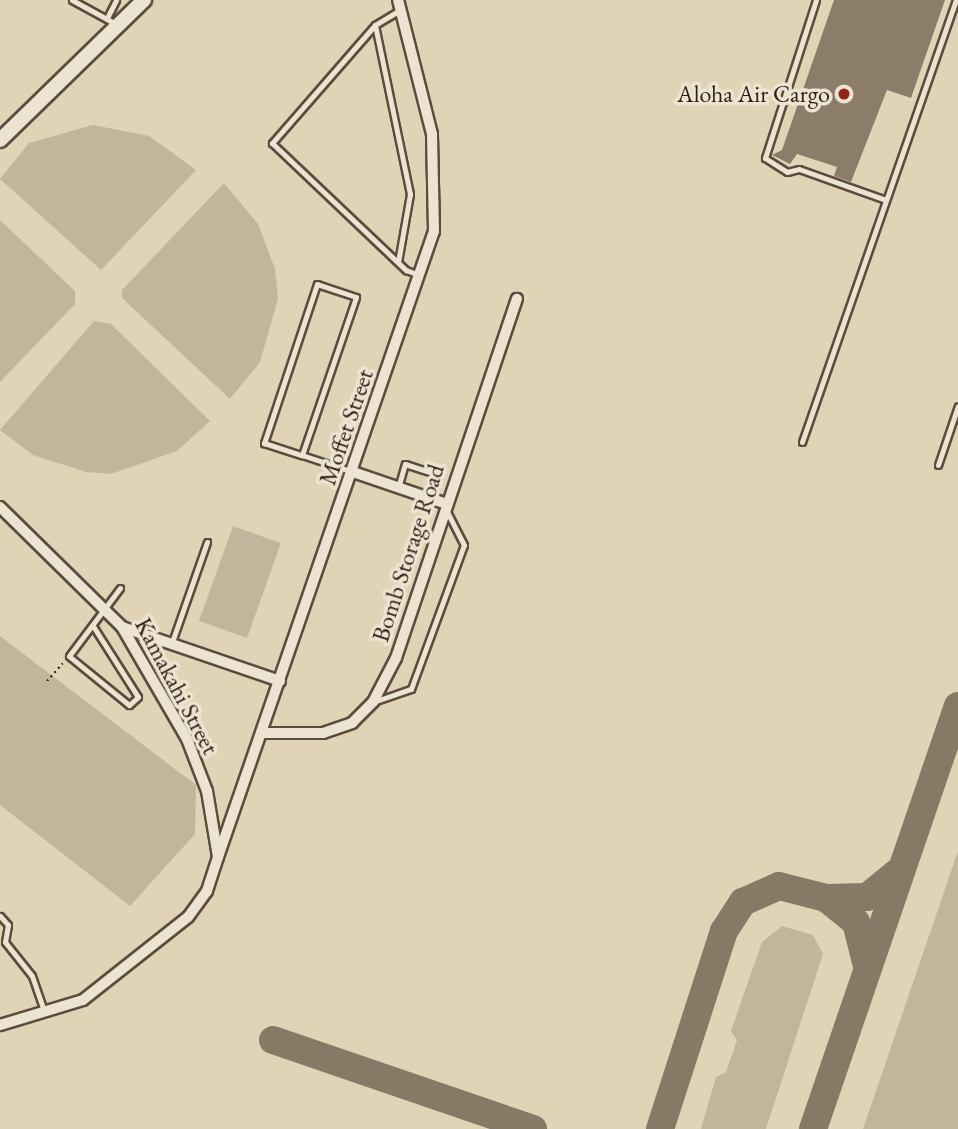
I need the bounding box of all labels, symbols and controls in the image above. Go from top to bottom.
place label: Aloha Air Cargo [677,80,830,108]
marker: Aloha Air Cargo [836,86,852,102]
street label: Moffet Street [313,365,379,489]
street label: Bomb Storage Road [366,461,450,645]
street label: Kamakahi Street [129,613,225,759]

